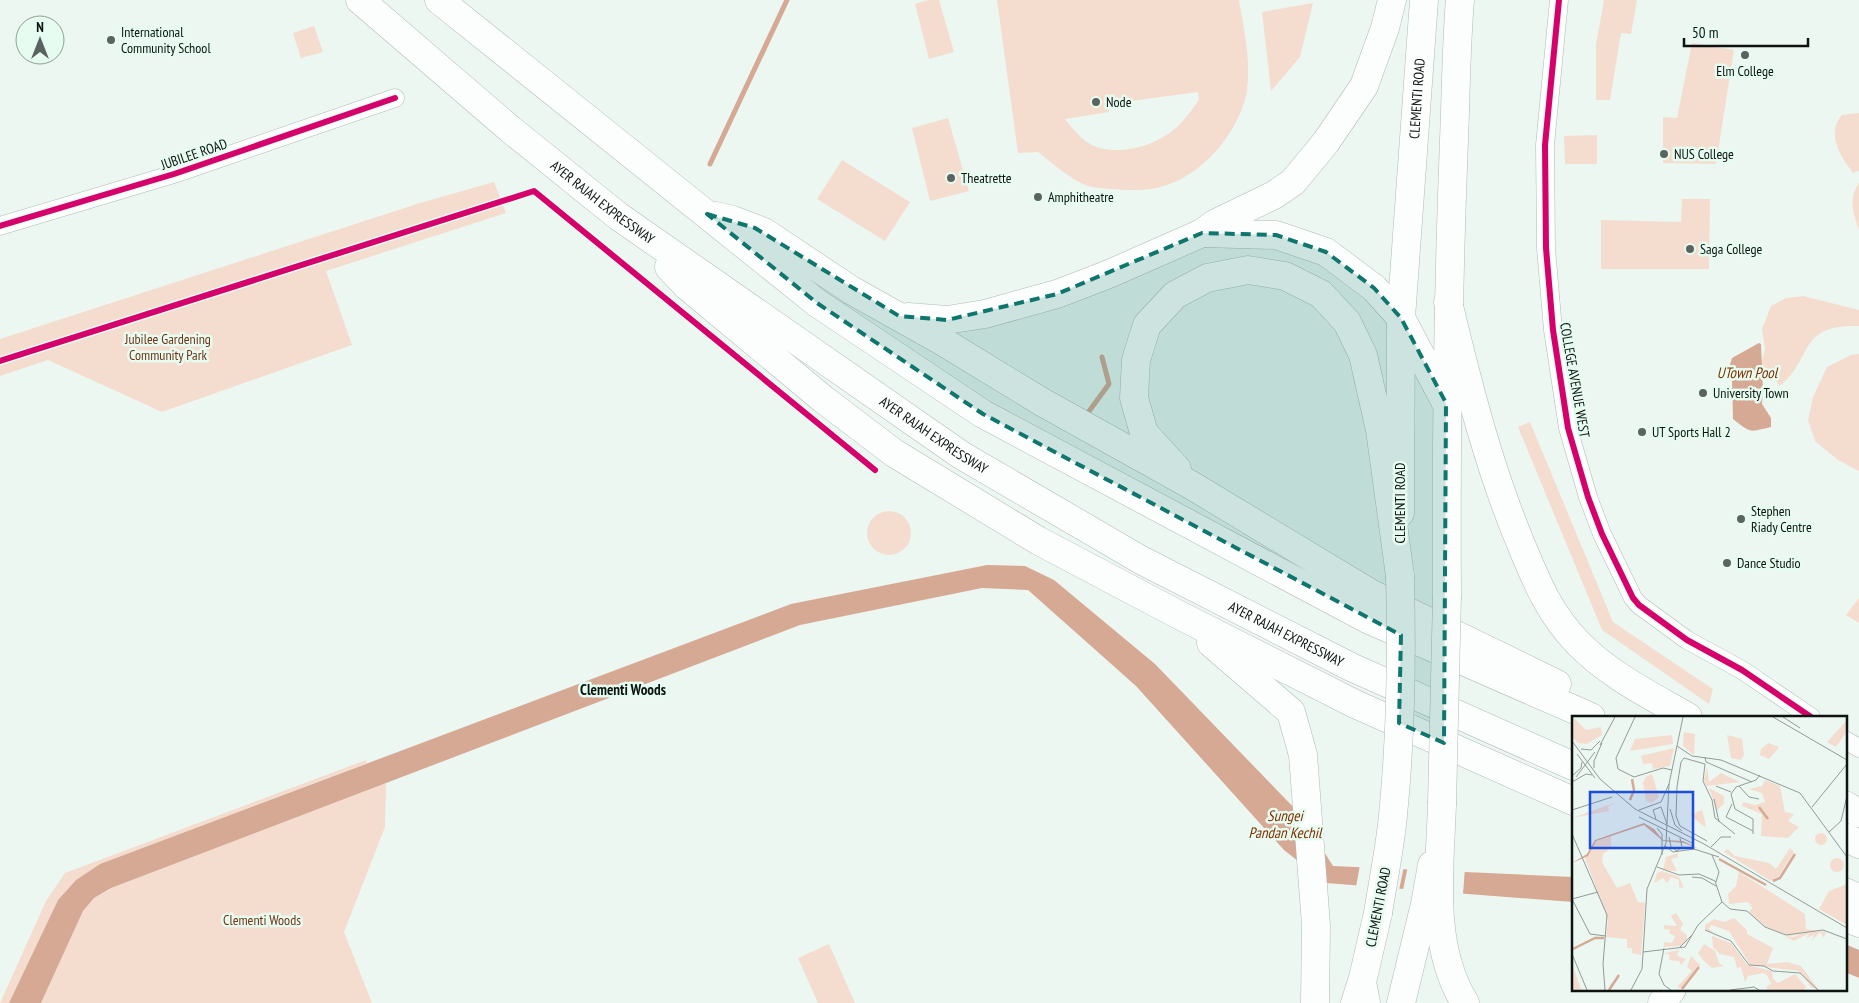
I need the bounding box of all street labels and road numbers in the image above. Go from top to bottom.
street label: CLEMENTI ROAD [1405,58,1429,140]
street label: JUBILEE ROAD [157,134,230,174]
street label: AYER RAJAH EXPRESSWAY [547,156,659,248]
street label: COLLEGE AVENUE WEST [1556,321,1594,440]
street label: AYER RAJAH EXPRESSWAY [876,392,992,478]
street label: CLEMENTI ROAD [1391,463,1409,543]
street label: AYER RAJAH EXPRESSWAY [1226,597,1347,671]
street label: CLEMENTI ROAD [1361,866,1395,948]

